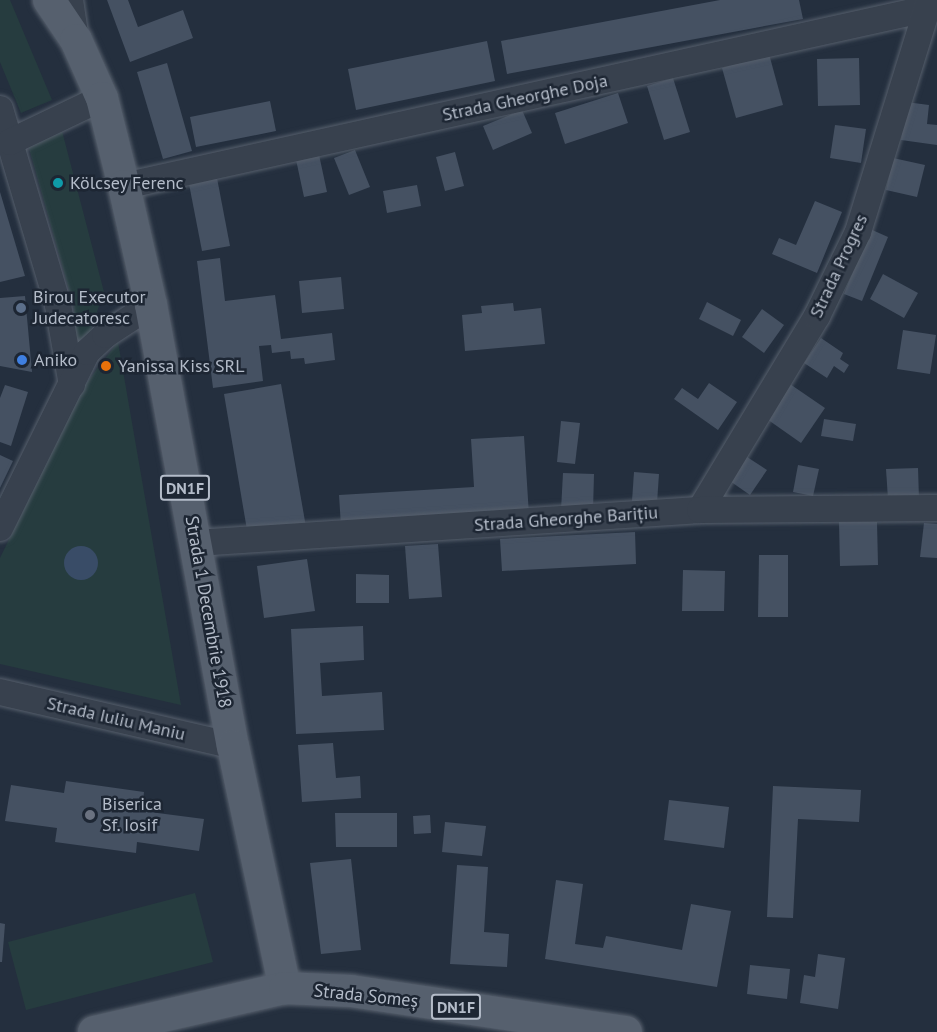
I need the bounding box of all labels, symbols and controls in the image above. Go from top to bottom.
street label: Strada Gheorghe Doja [440,70,610,126]
place label: Kölcsey Ferenc [70,172,184,194]
marker: Kölcsey Ferenc [51,176,65,190]
street label: Strada Progres [806,211,872,321]
place label: Birou Executor Judecatoresc [33,287,146,330]
marker: Birou Executor Judecatoresc [14,301,28,315]
place label: Aniko [34,349,77,371]
marker: Aniko [15,353,29,367]
place label: Yanissa Kiss SRL [118,355,245,377]
marker: Yanissa Kiss SRL [99,359,113,373]
road number: DN1F [160,475,210,501]
street label: Strada Gheorghe Barițiu [473,502,659,536]
street label: Strada 1 Decembrie 1918 [180,514,236,710]
street label: Strada Iuliu Maniu [45,693,187,745]
place label: Biserica Sf. Iosif [102,794,162,836]
marker: Biserica Sf. Iosif [83,808,97,822]
street label: Strada Someș [313,980,419,1012]
road number: DN1F [430,994,482,1020]

